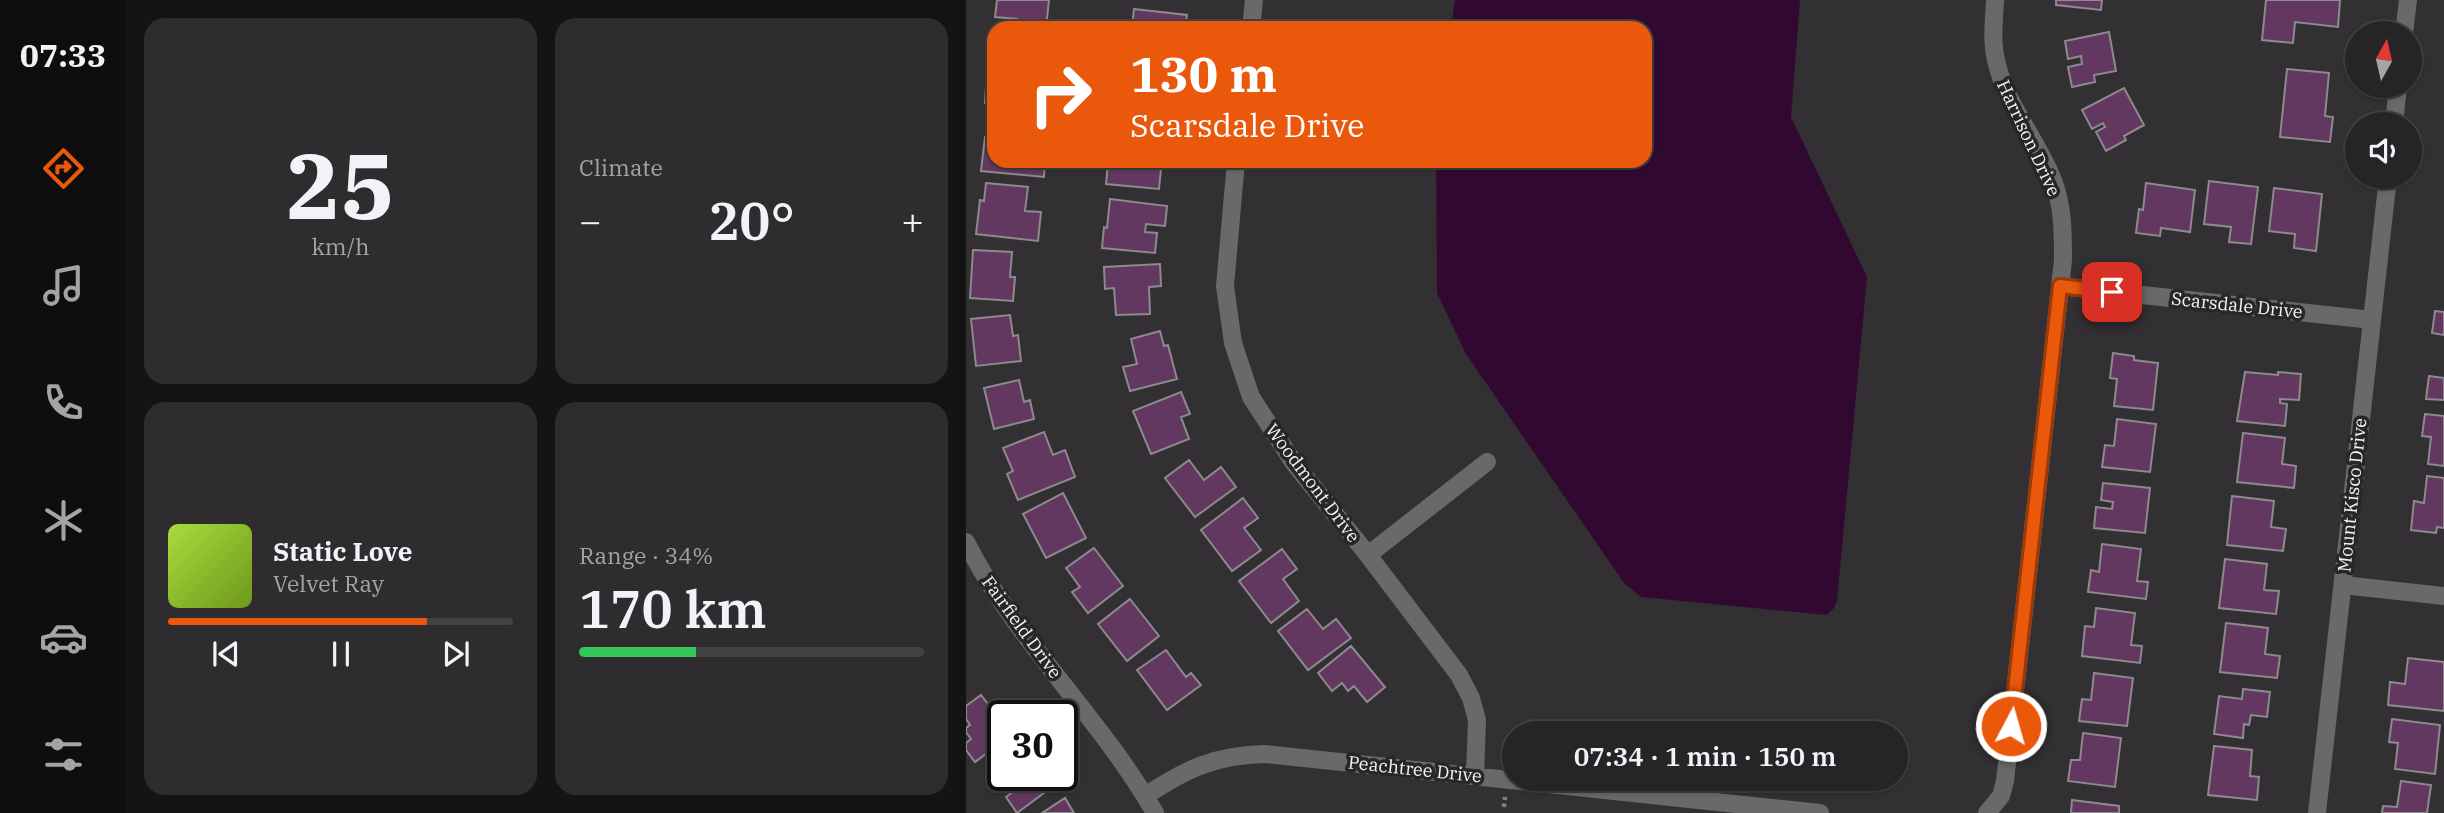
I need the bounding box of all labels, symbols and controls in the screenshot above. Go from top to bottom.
north arrow [2345,21,2422,98]
map controls [2345,21,2422,189]
text: 07:33 [20,34,106,76]
text: 130 m [1130,42,1277,105]
icon: right [1015,49,1106,140]
street label: Harrison Drive [1992,76,2066,200]
text: Scarsdale Drive [1130,104,1364,146]
button: sound [2345,112,2422,189]
text: 25 [286,126,395,244]
icon: directions [39,144,88,193]
text: Climate [579,152,663,182]
text: 20° [708,187,795,254]
text: − [579,196,602,245]
text: + [901,196,924,245]
text: km/h [311,231,370,261]
icon: music [39,261,88,310]
pin [2082,262,2142,322]
icon: arrive [2093,273,2131,311]
street label: Scarsdale Drive [2170,287,2304,323]
icon: phone [39,378,88,427]
street label: Mount Kisco Drive [2332,417,2372,573]
street label: Woodmont Drive [1261,419,1365,547]
icon: climate [39,496,88,545]
text: Static Love [273,534,412,568]
text: Range · 34% [579,540,713,570]
text: Velvet Ray [273,568,384,598]
street label: Fairfield Drive [977,571,1067,683]
text: 170 km [579,575,767,642]
icon: car [39,613,88,662]
icon: previous [207,635,245,673]
icon: pause [322,635,360,673]
icon: next [437,635,475,673]
position arrow [1974,689,2048,763]
speed limit sign: 30 [987,700,1078,791]
icon: filters [39,730,88,779]
text: 07:34 · 1 min · 150 m [1574,739,1836,773]
street label: Peachtree Drive [1347,751,1483,787]

